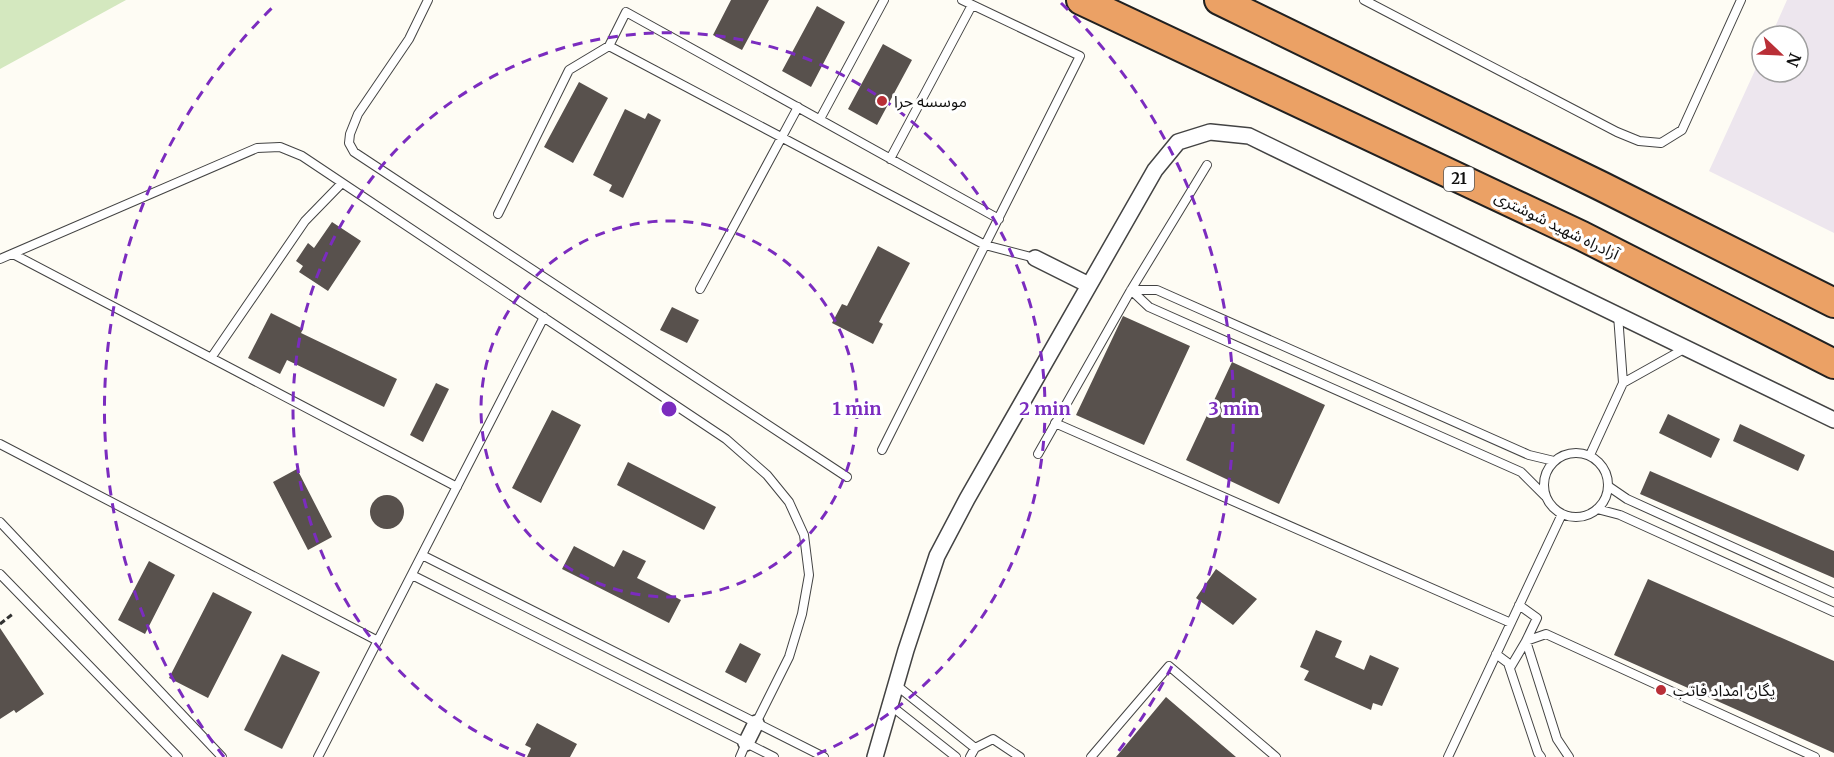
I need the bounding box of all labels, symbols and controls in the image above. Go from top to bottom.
north arrow [1750,24,1810,84]
text: N [1782,50,1805,70]
place label: موسسه حرا [894,91,967,111]
marker: موسسه حرا [875,94,889,108]
road number: 21 [1444,167,1474,191]
street label: آزادراه شهید شوشتری [1491,186,1624,264]
text: 1 min [832,397,882,420]
text: 2 min [1019,397,1071,420]
text: 3 min [1209,397,1259,420]
centre of rings [659,399,679,419]
place label: یگان امداد فاتب [1673,680,1775,700]
marker: یگان امداد فاتب [1654,683,1668,697]

